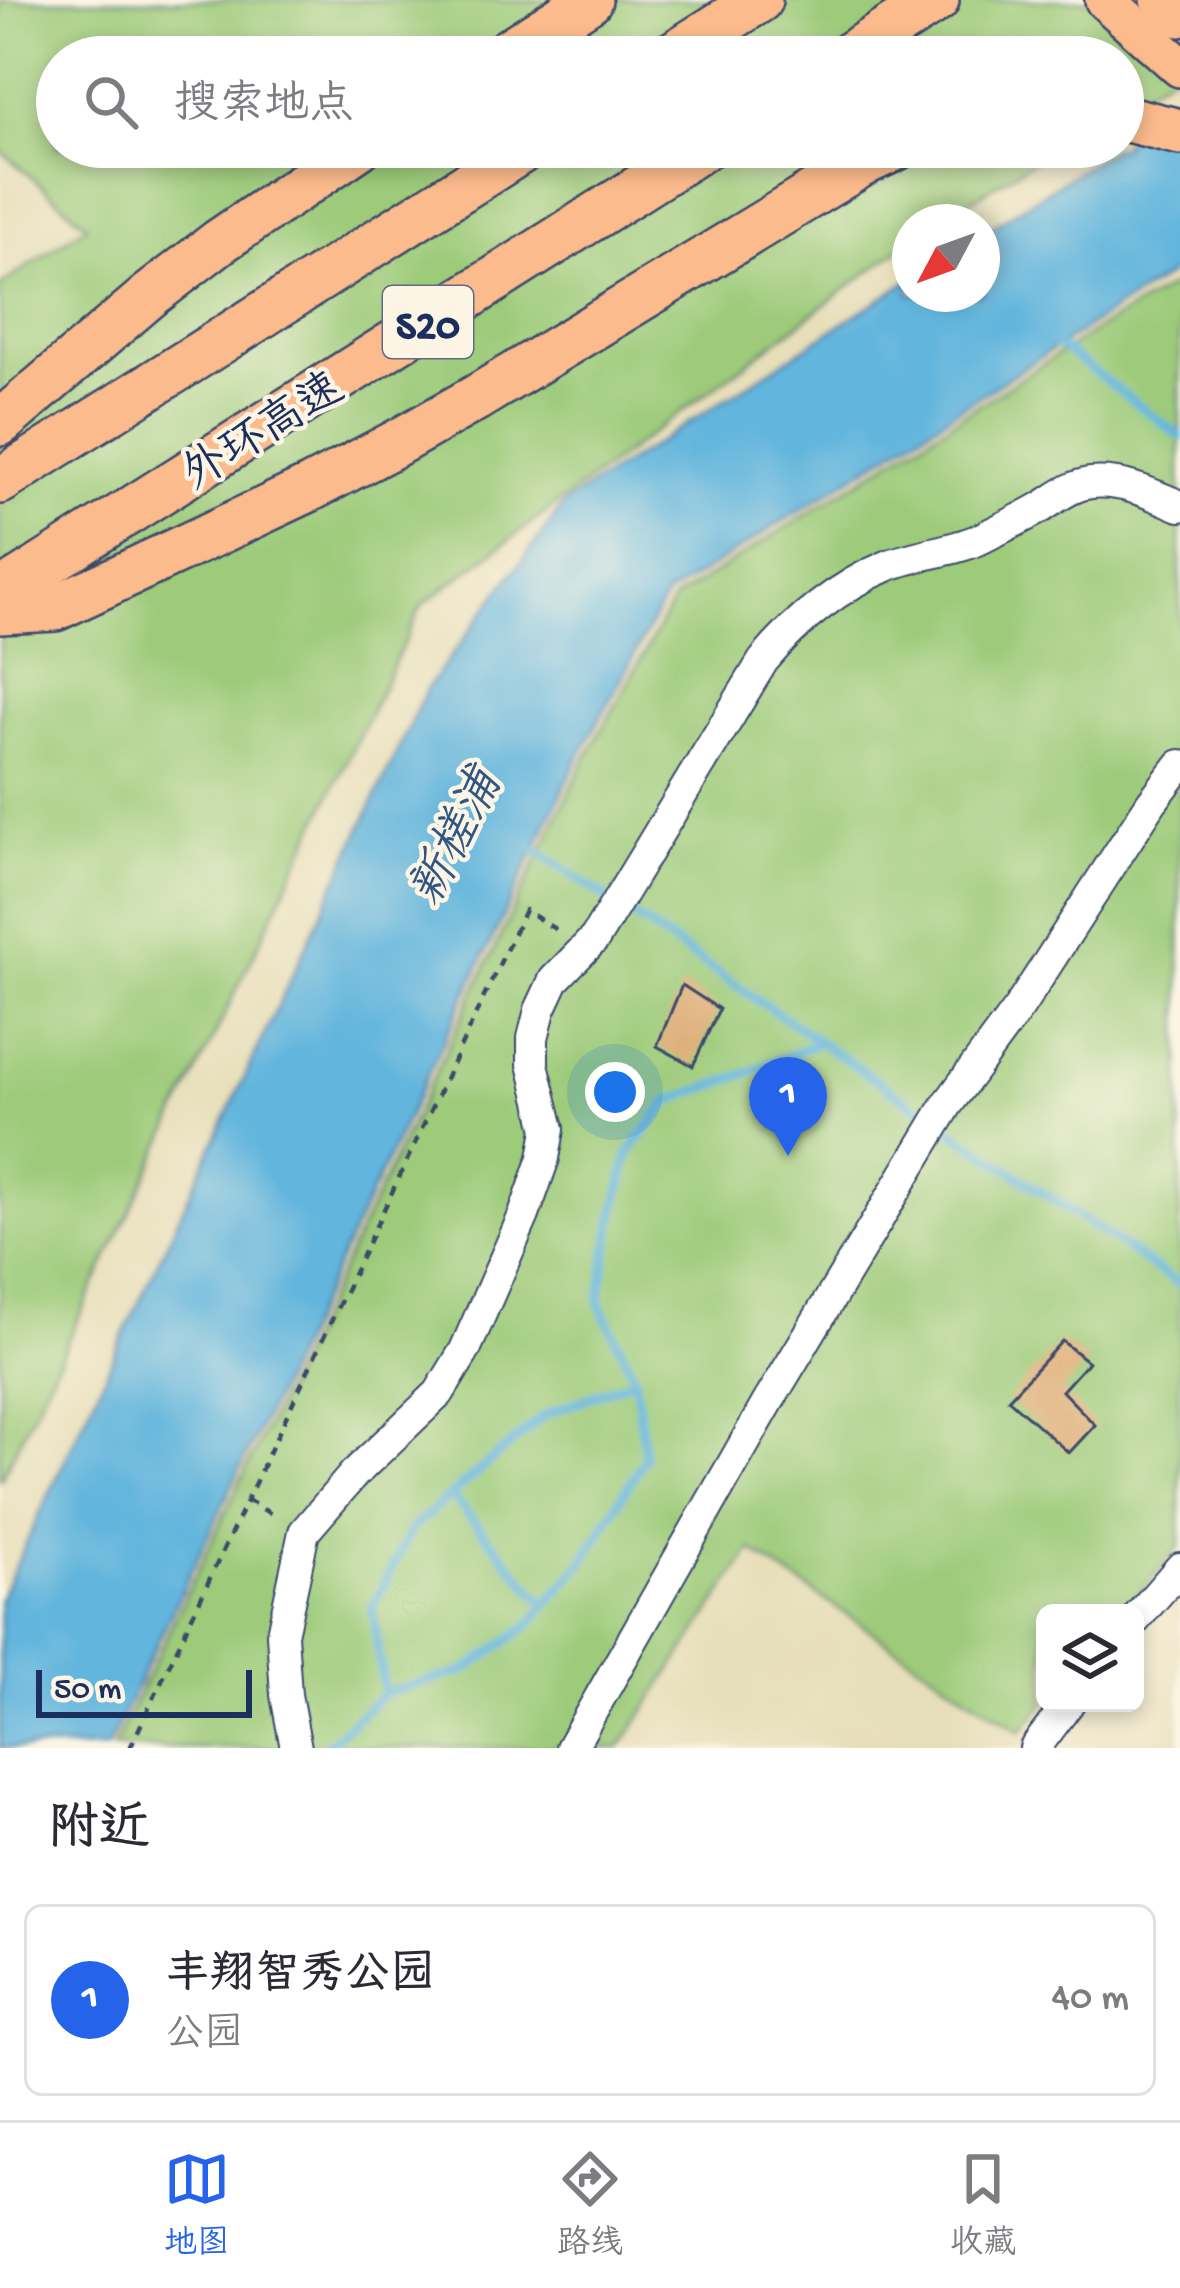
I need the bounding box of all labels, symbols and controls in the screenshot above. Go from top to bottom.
search box [36,36,1144,168]
icon: search [78,69,144,135]
text: 搜索地点 [174,81,354,134]
north arrow [892,204,1000,312]
road number: S20 [383,286,473,358]
street label: 外环高速 [174,362,355,505]
water label: 新槎浦 [400,757,520,917]
pin: 1 [749,1057,827,1156]
your location [585,1062,645,1122]
map controls [1036,1604,1144,1712]
button: layers [1036,1604,1144,1712]
scale bar [36,1664,252,1717]
text: 50 m [54,1672,121,1710]
text: 附近 [48,1803,150,1863]
text: 丰翔智秀公园 [165,1951,435,2004]
text: 1 [82,1977,98,2023]
text: 40 m [1051,1977,1129,2023]
text: 公园 [165,2014,243,2060]
tab: 地图 [164,2146,230,2265]
tab: 路线 [557,2146,623,2265]
tab: 收藏 [950,2146,1016,2265]

